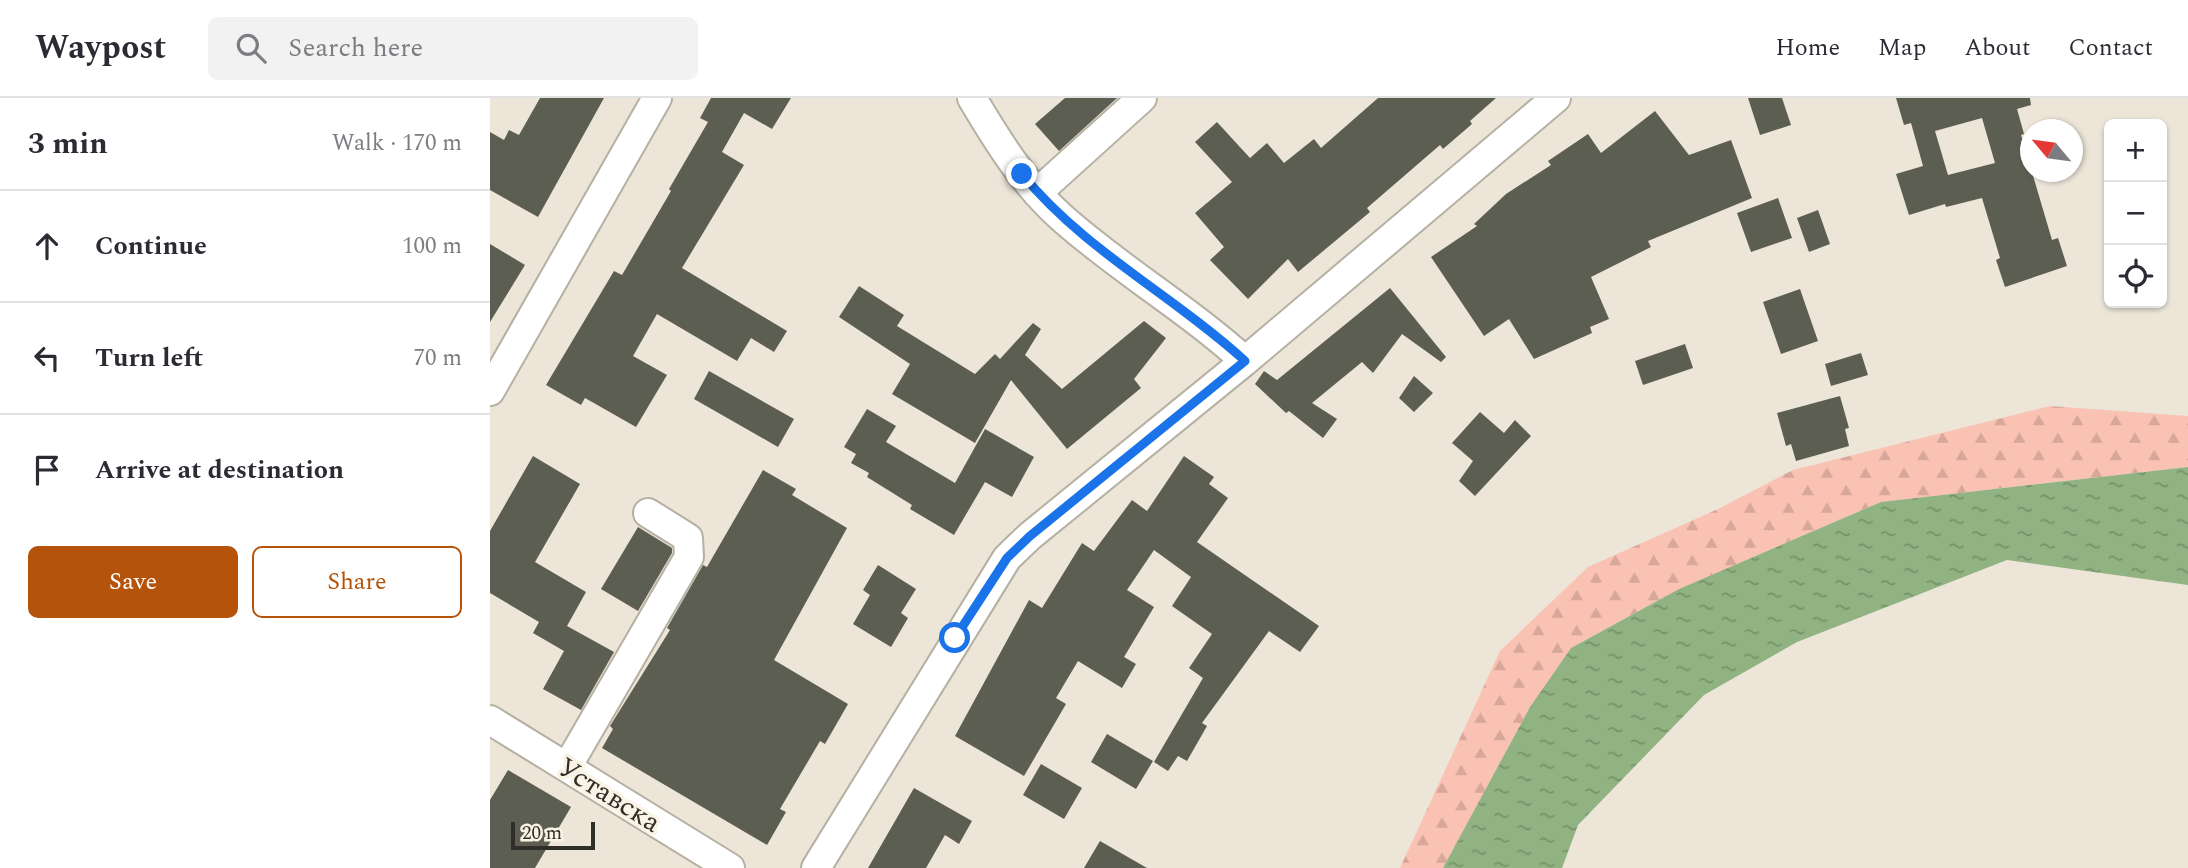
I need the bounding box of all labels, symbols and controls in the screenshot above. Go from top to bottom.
search box [208,17,698,80]
text: Waypost [35,23,166,73]
text: Search here [288,28,423,68]
icon: search [232,29,270,67]
text: Home [1775,30,1840,66]
text: Map [1878,30,1926,66]
text: About [1964,30,2030,66]
text: Contact [2068,30,2153,66]
north arrow [2020,119,2083,182]
map controls [2104,119,2167,308]
button: + [2104,119,2167,182]
text: 3 min [28,121,108,167]
text: Walk · 170 m [332,126,462,161]
route end [1006,158,1037,189]
button: − [2104,182,2167,245]
text: Continue [95,226,207,266]
icon: ahead [28,227,66,265]
text: 100 m [402,229,462,264]
button: locate [2104,245,2167,308]
text: Turn left [95,338,203,378]
icon: left [28,339,66,377]
text: 70 m [413,341,462,376]
text: Arrive at destination [95,450,344,490]
icon: arrive [28,451,66,489]
button: Save [28,546,238,618]
button: Share [252,546,462,618]
route start [939,622,970,653]
street label: Уставска [549,747,670,844]
scale bar [511,819,595,851]
text: 20 m [522,819,562,848]

